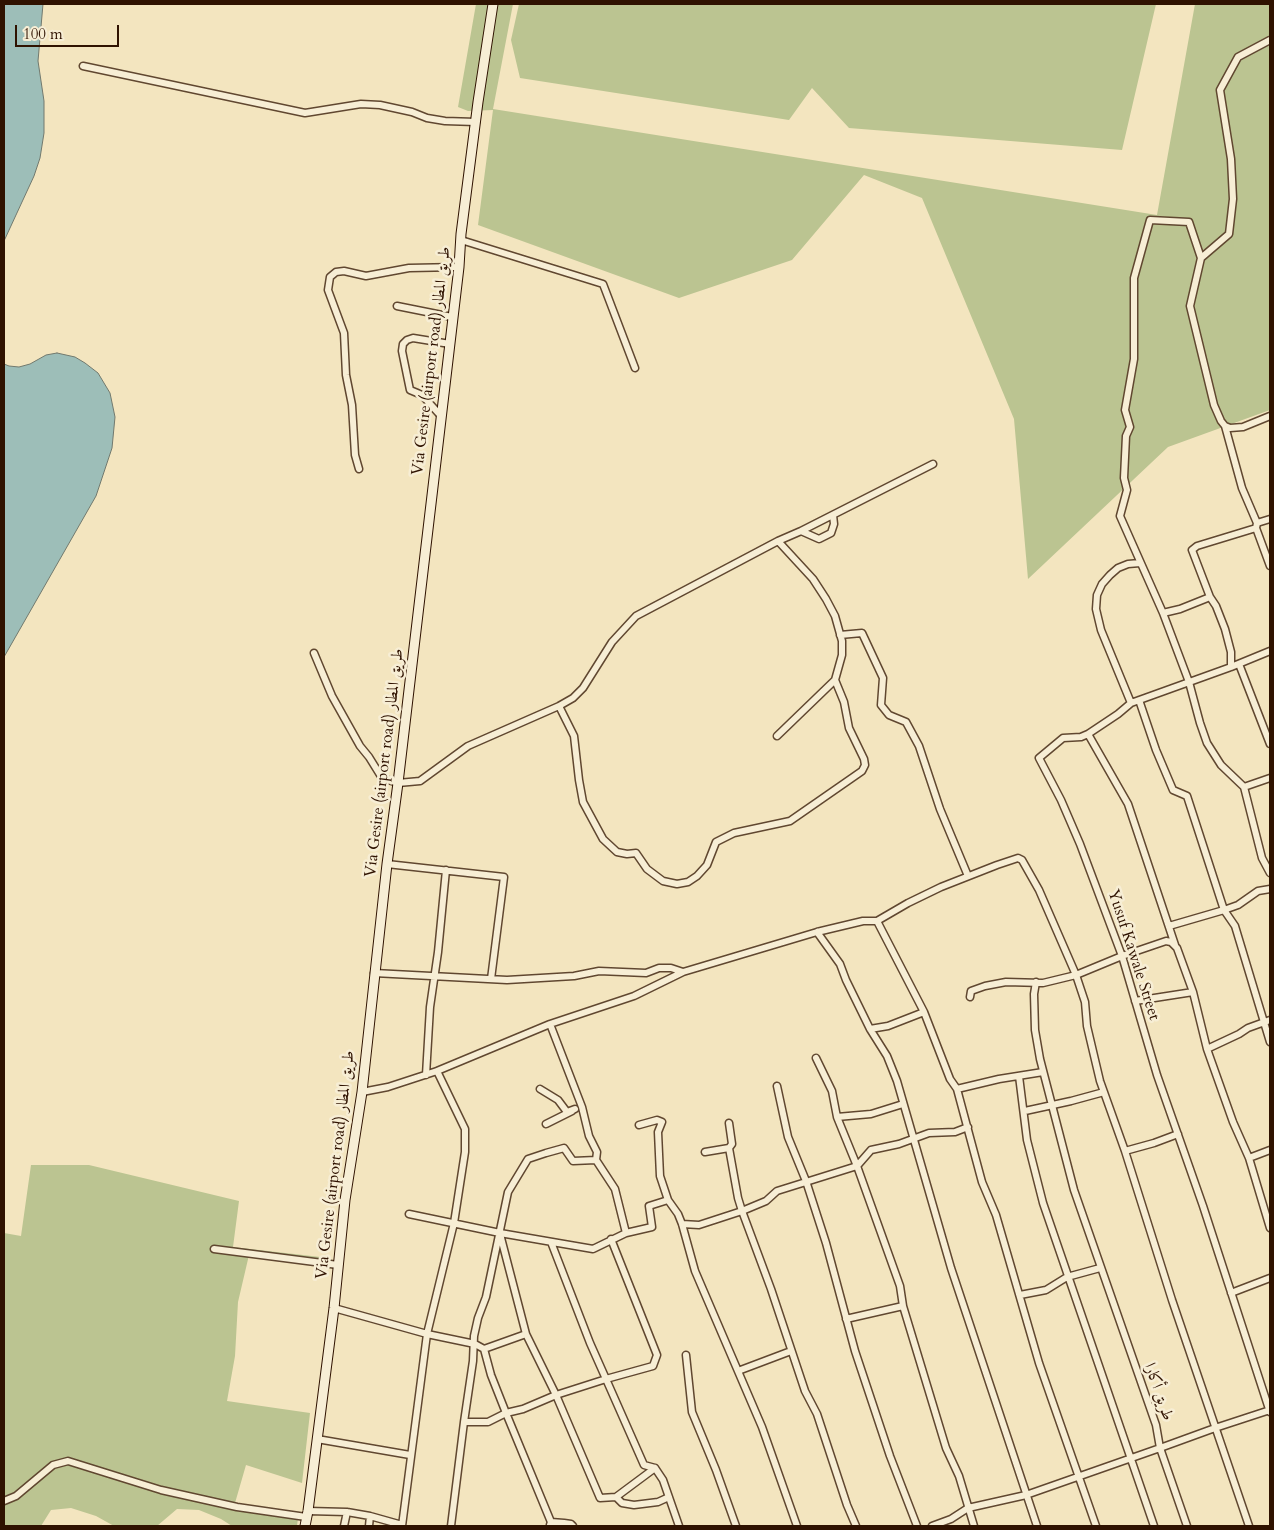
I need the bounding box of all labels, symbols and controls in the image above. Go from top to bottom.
scale bar [18,15,121,47]
text: 100 m [23,24,63,44]
street label: Via Gesire (airport road) طريق المطار [408,246,456,476]
street label: Via Gesire (airport road) طريق المطار [361,648,409,878]
street label: Yusuf Kawale Street [1103,887,1163,1023]
street label: Via Gesire (airport road) طريق المطار [312,1050,360,1280]
street label: طريق أكارا [1139,1361,1177,1423]

